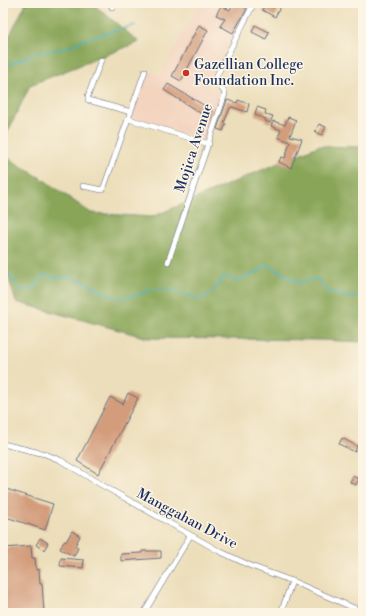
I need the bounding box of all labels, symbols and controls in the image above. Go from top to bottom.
place label: Gazellian College Foundation Inc. [194,56,303,90]
marker: Gazellian College Foundation Inc. [181,68,191,78]
street label: Mojica Avenue [171,101,217,195]
street label: Manggahan Drive [133,485,241,553]

